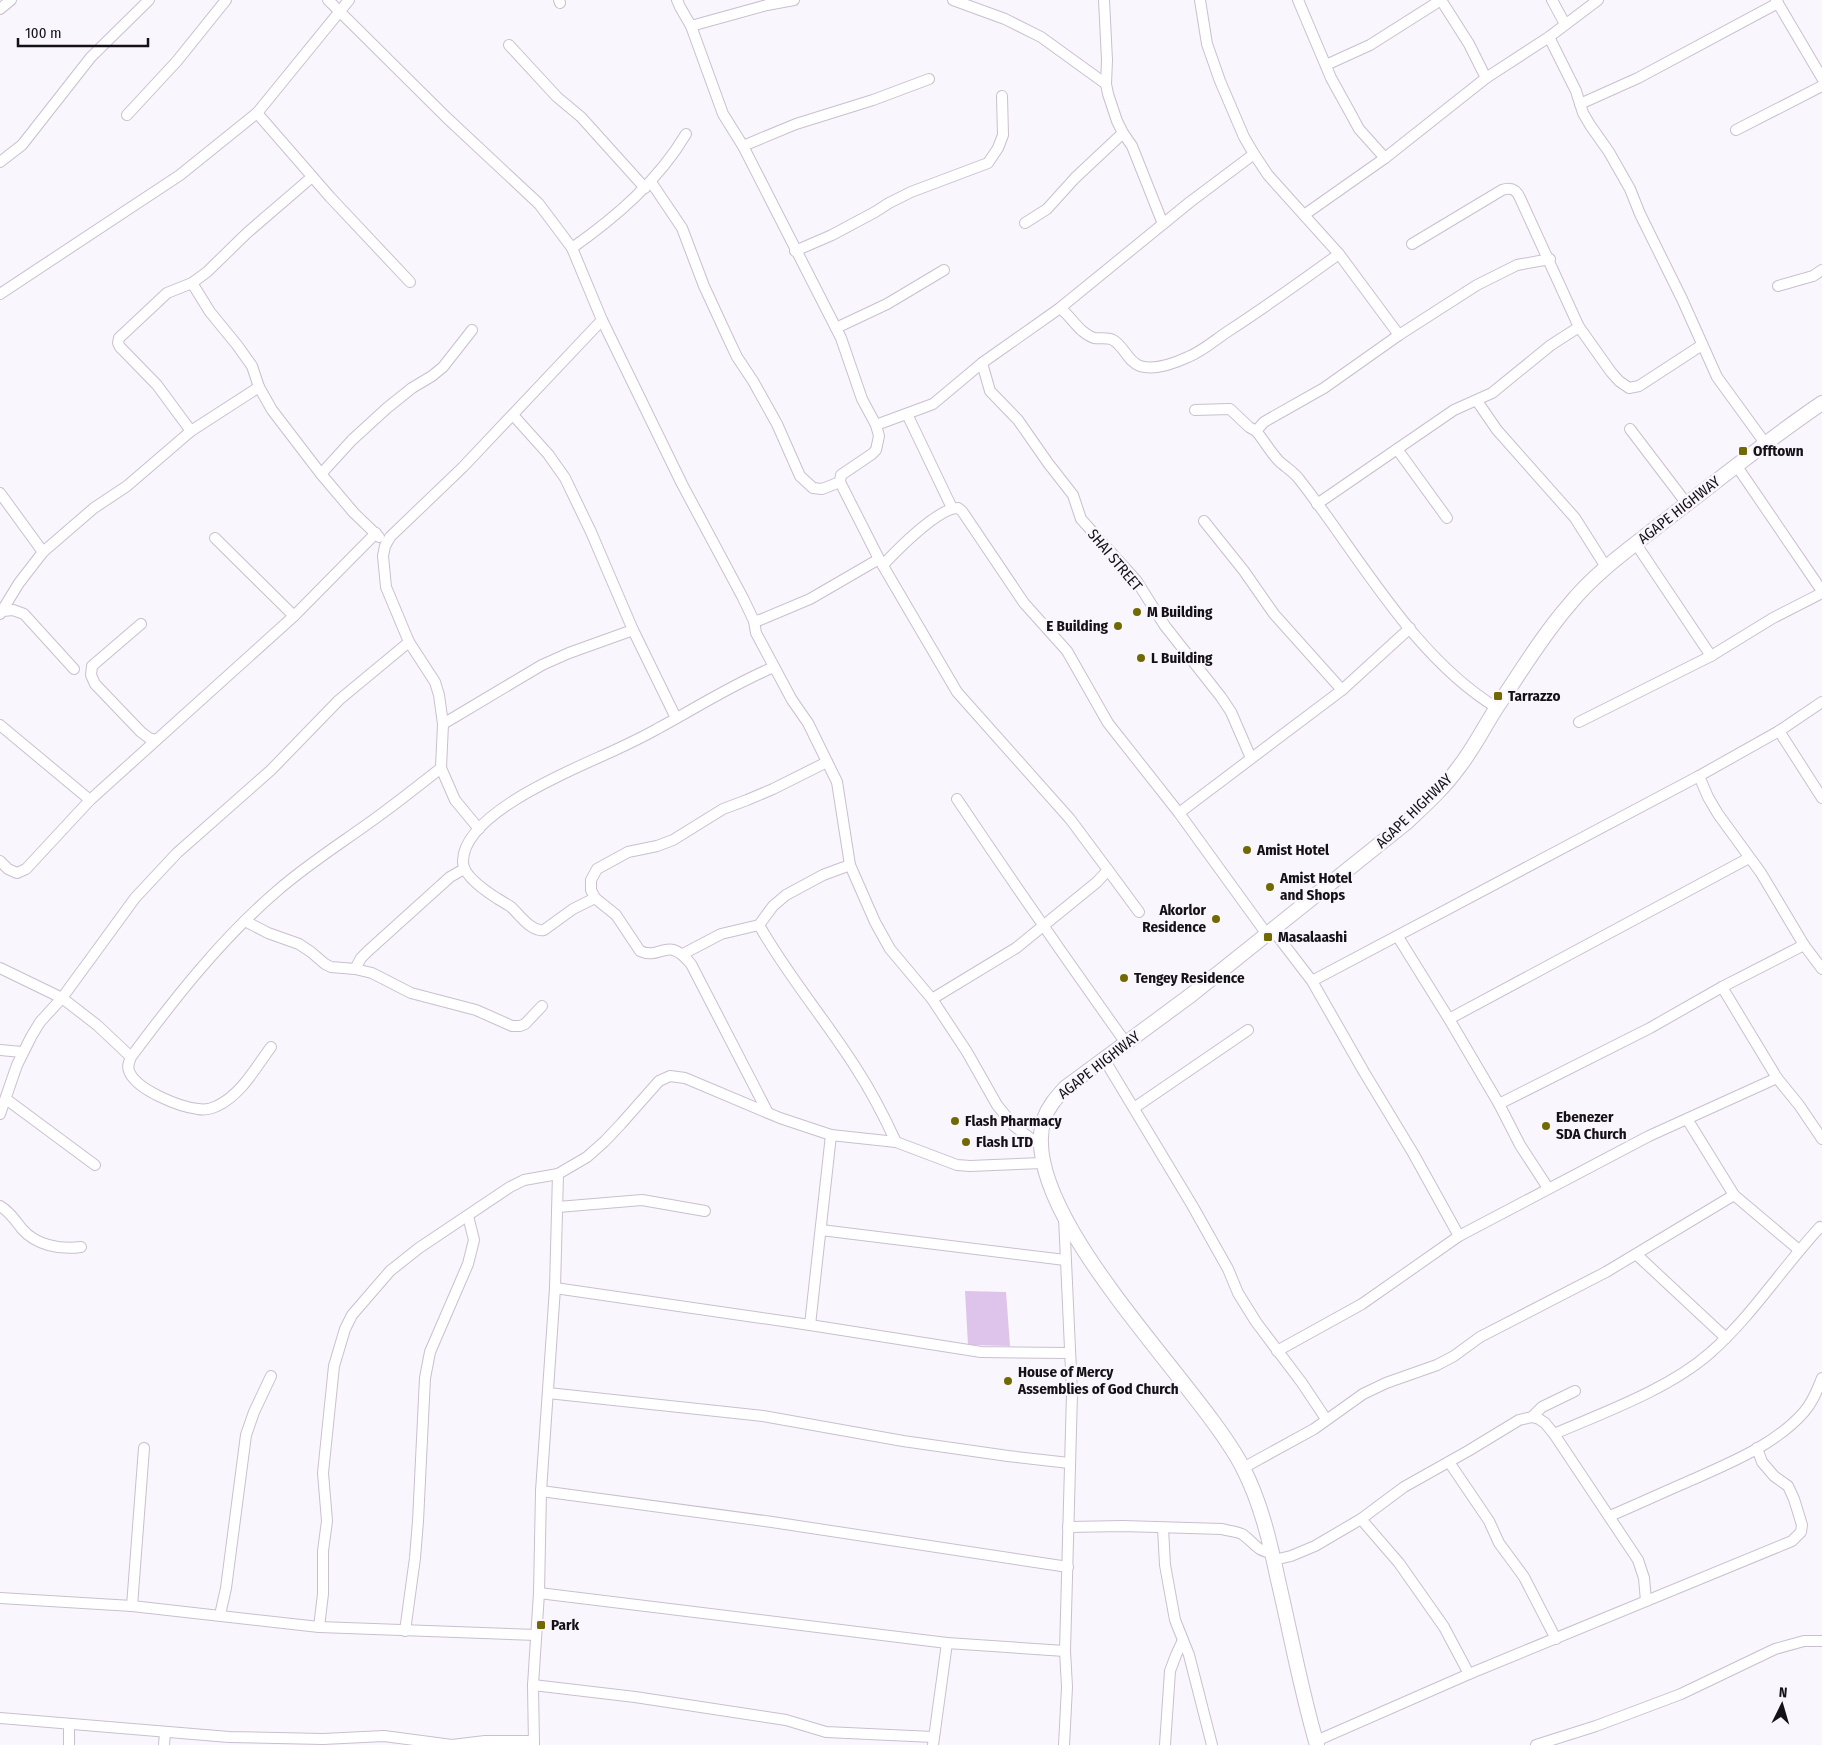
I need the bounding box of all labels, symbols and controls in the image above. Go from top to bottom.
scale bar [18,15,148,47]
text: 100 m [25,24,62,42]
place label: Offtown [1753,442,1804,460]
marker: Offtown [1737,445,1749,457]
street label: AGAPE HIGHWAY [1634,472,1724,548]
street label: SHAI STREET [1084,525,1146,595]
place label: M Building [1147,603,1213,621]
marker: M Building [1131,606,1143,618]
place label: E Building [1046,617,1109,635]
marker: E Building [1112,620,1124,632]
place label: L Building [1151,649,1213,667]
marker: L Building [1135,652,1147,664]
place label: Tarrazzo [1508,687,1560,705]
marker: Tarrazzo [1492,690,1504,702]
street label: AGAPE HIGHWAY [1372,770,1456,852]
place label: Amist Hotel [1256,841,1330,859]
marker: Amist Hotel [1241,844,1253,856]
place label: Amist Hotel and Shops [1279,869,1353,904]
marker: Amist Hotel and Shops [1264,881,1276,893]
place label: Akorlor Residence [1142,901,1207,936]
marker: Akorlor Residence [1210,913,1222,925]
place label: Masalaashi [1278,928,1347,946]
marker: Masalaashi [1262,931,1274,943]
place label: Tengey Residence [1134,969,1245,987]
marker: Tengey Residence [1118,972,1130,984]
street label: AGAPE HIGHWAY [1054,1027,1144,1103]
place label: Ebenezer SDA Church [1556,1108,1627,1143]
place label: Flash Pharmacy [965,1112,1063,1130]
marker: Flash Pharmacy [949,1115,961,1127]
marker: Ebenezer SDA Church [1540,1120,1552,1132]
place label: Flash LTD [976,1133,1033,1151]
marker: Flash LTD [960,1136,972,1148]
place label: House of Mercy Assemblies of God Church [1017,1363,1179,1398]
marker: House of Mercy Assemblies of God Church [1002,1375,1014,1387]
place label: Park [551,1616,579,1634]
marker: Park [535,1619,547,1631]
north arrow [1757,1680,1807,1730]
text: N [1778,1684,1788,1701]

